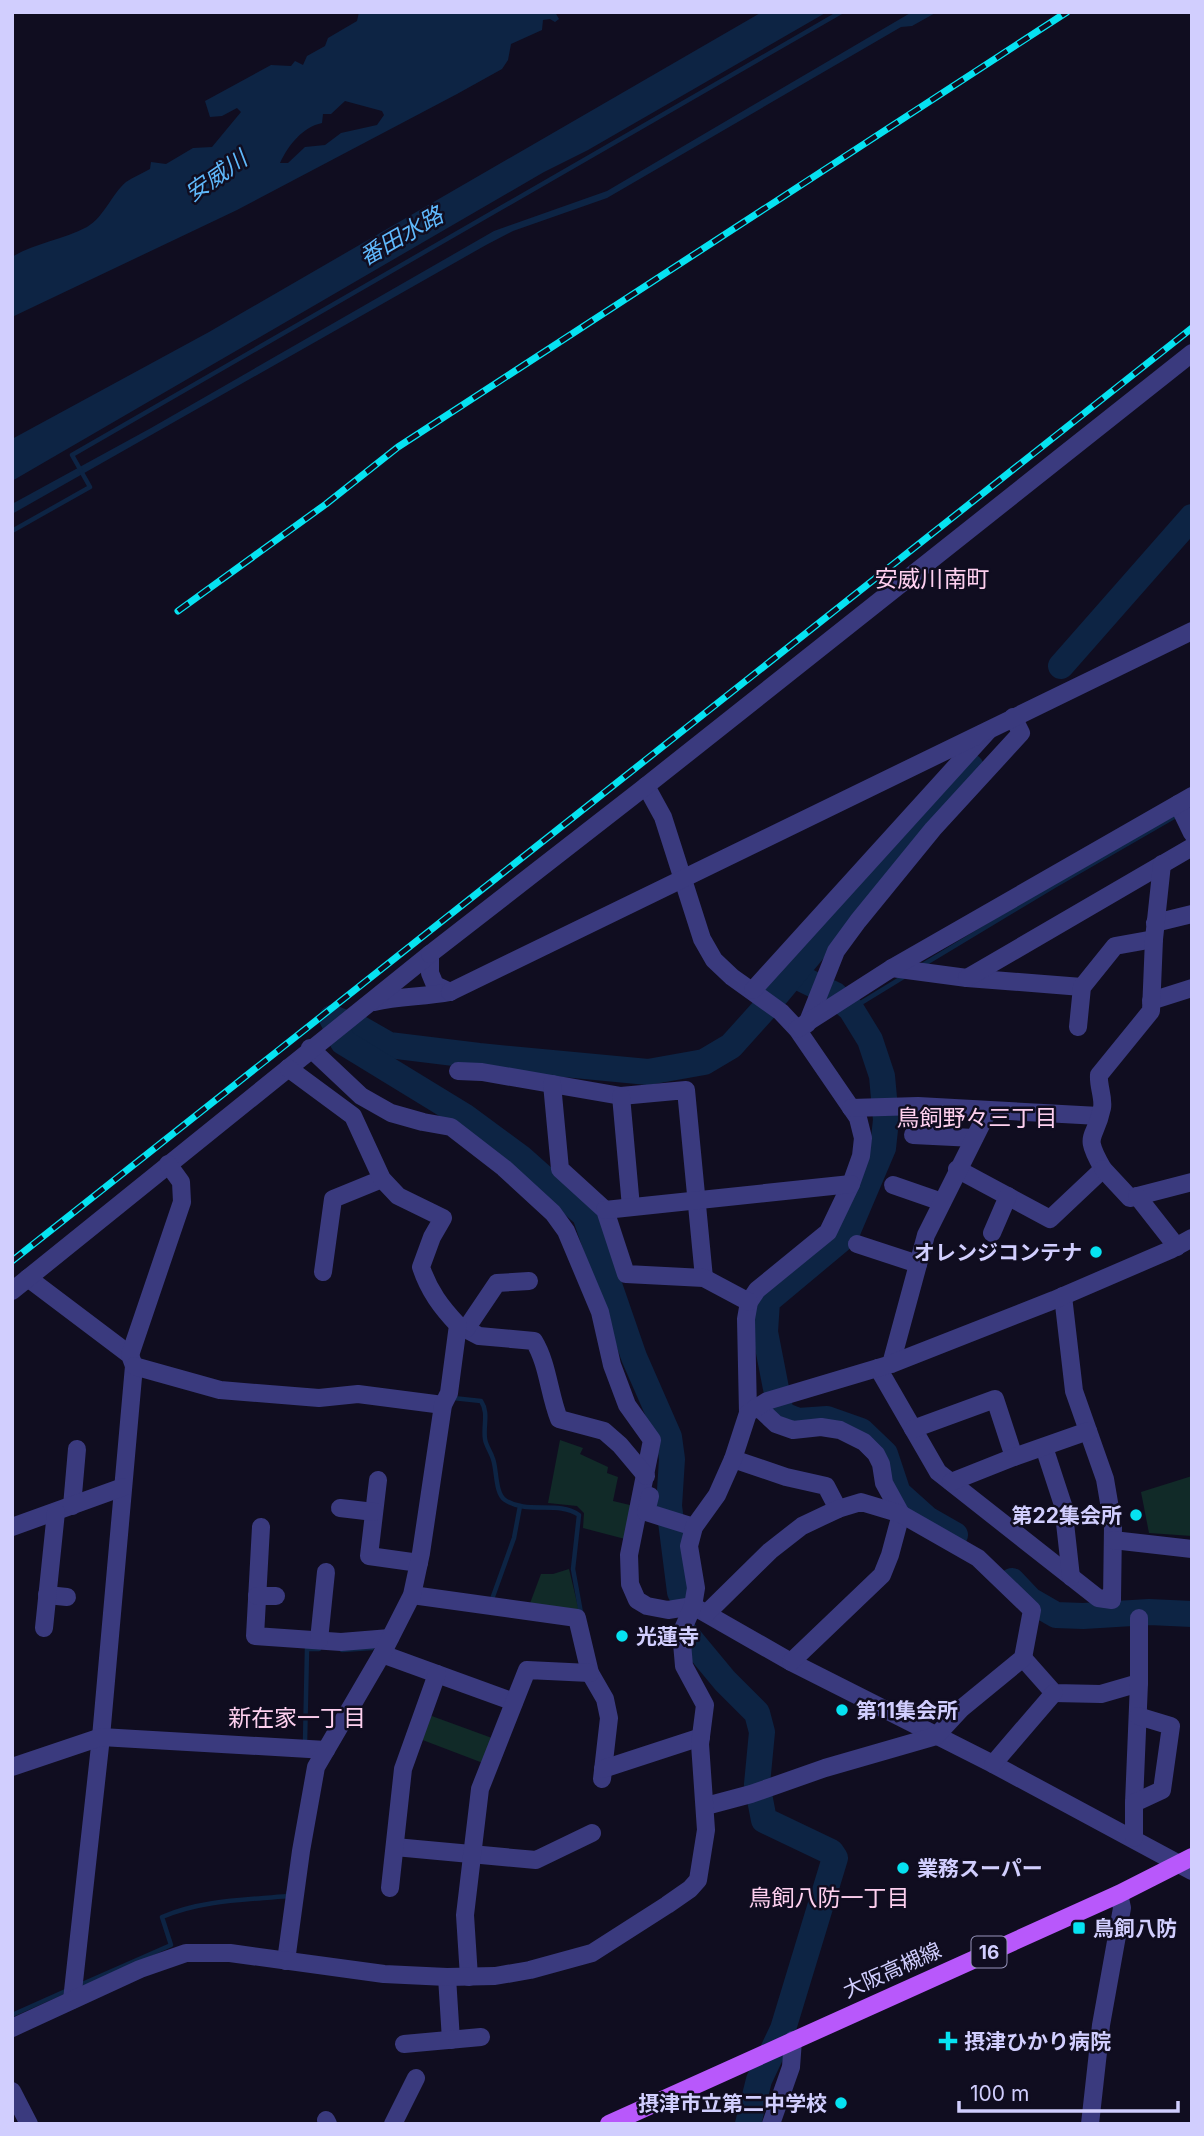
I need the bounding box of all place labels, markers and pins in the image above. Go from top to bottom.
place label: オレンジコンテナ [914,1240,1082,1265]
marker: オレンジコンテナ [1088,1244,1104,1260]
place label: 第22集会所 [1012,1503,1122,1528]
marker: 第22集会所 [1128,1507,1144,1523]
place label: 光蓮寺 [636,1624,699,1649]
marker: 光蓮寺 [614,1628,630,1644]
place label: 第11集会所 [856,1698,958,1723]
marker: 第11集会所 [834,1702,850,1718]
place label: 業務スーパー [917,1856,1043,1881]
marker: 業務スーパー [895,1860,911,1876]
place label: 鳥飼八防 [1093,1916,1177,1941]
marker: 鳥飼八防 [1071,1920,1087,1936]
place label: 摂津ひかり病院 [964,2029,1111,2054]
marker: 摂津ひかり病院 [938,2031,958,2051]
place label: 摂津市立第二中学校 [638,2091,827,2116]
marker: 摂津市立第二中学校 [833,2095,849,2111]

